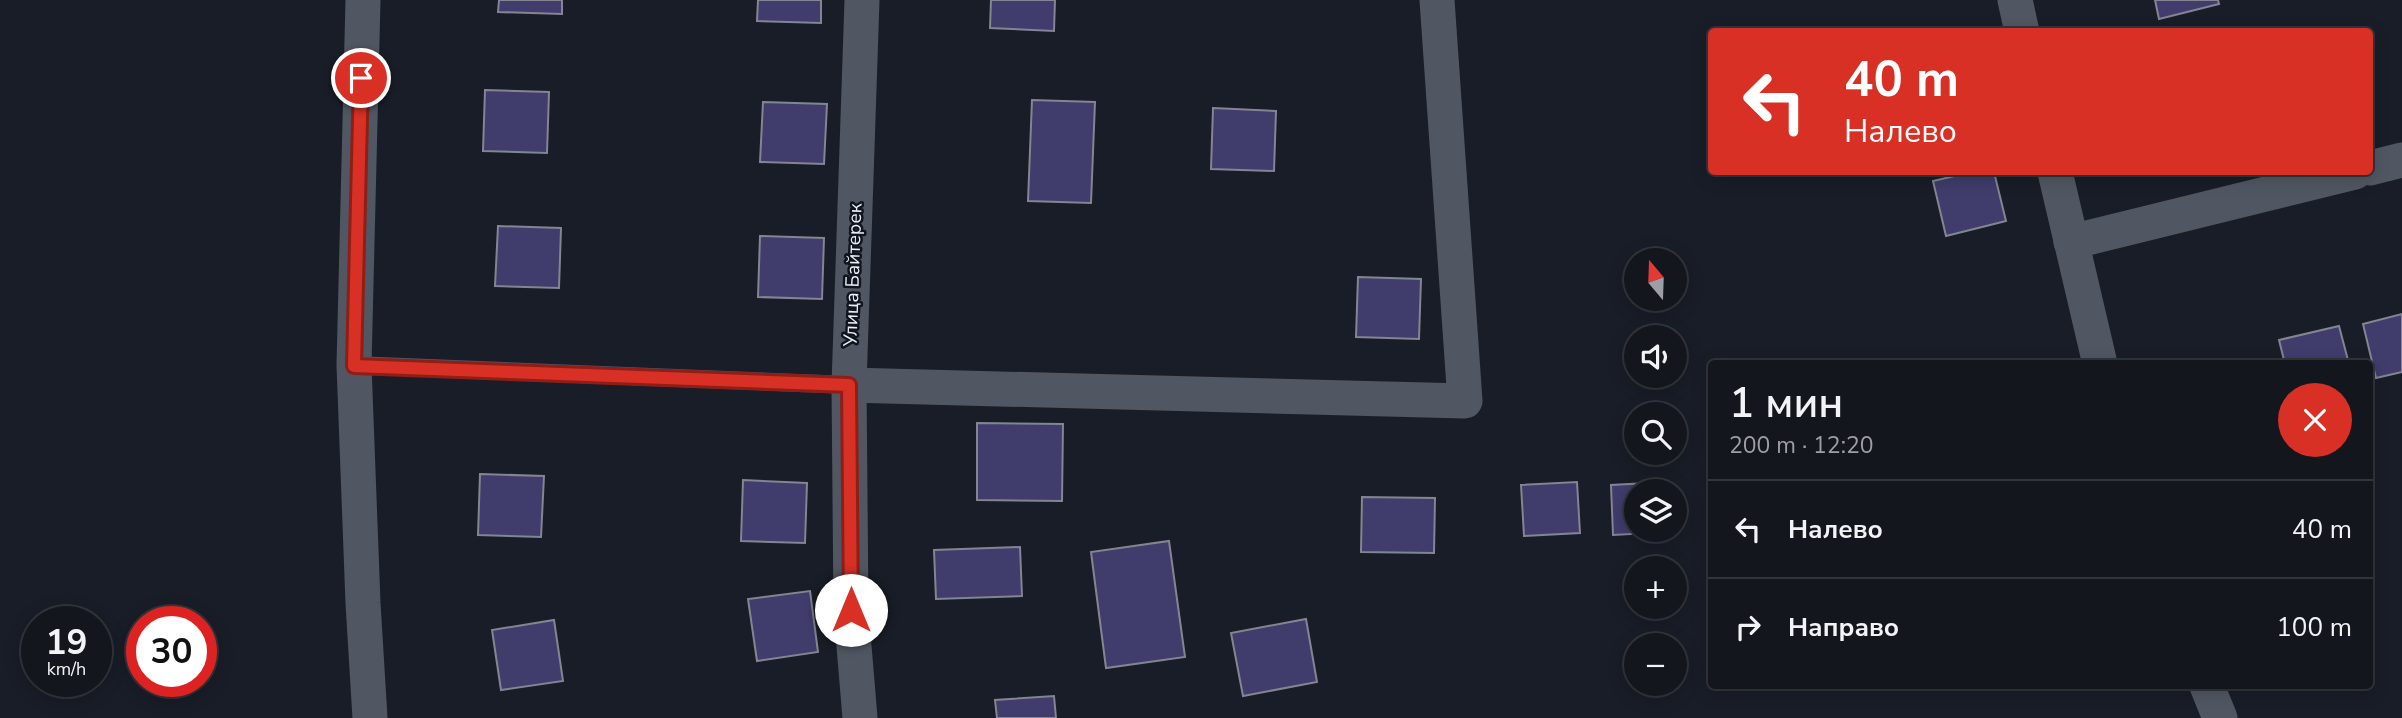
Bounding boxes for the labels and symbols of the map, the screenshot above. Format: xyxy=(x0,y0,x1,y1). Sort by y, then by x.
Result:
pin xyxy=(331,48,391,108)
street label: Улица Байтерек xyxy=(837,203,868,348)
north arrow xyxy=(1624,248,1687,312)
position arrow xyxy=(814,573,888,647)
speed limit sign: 30 xyxy=(126,606,217,697)

